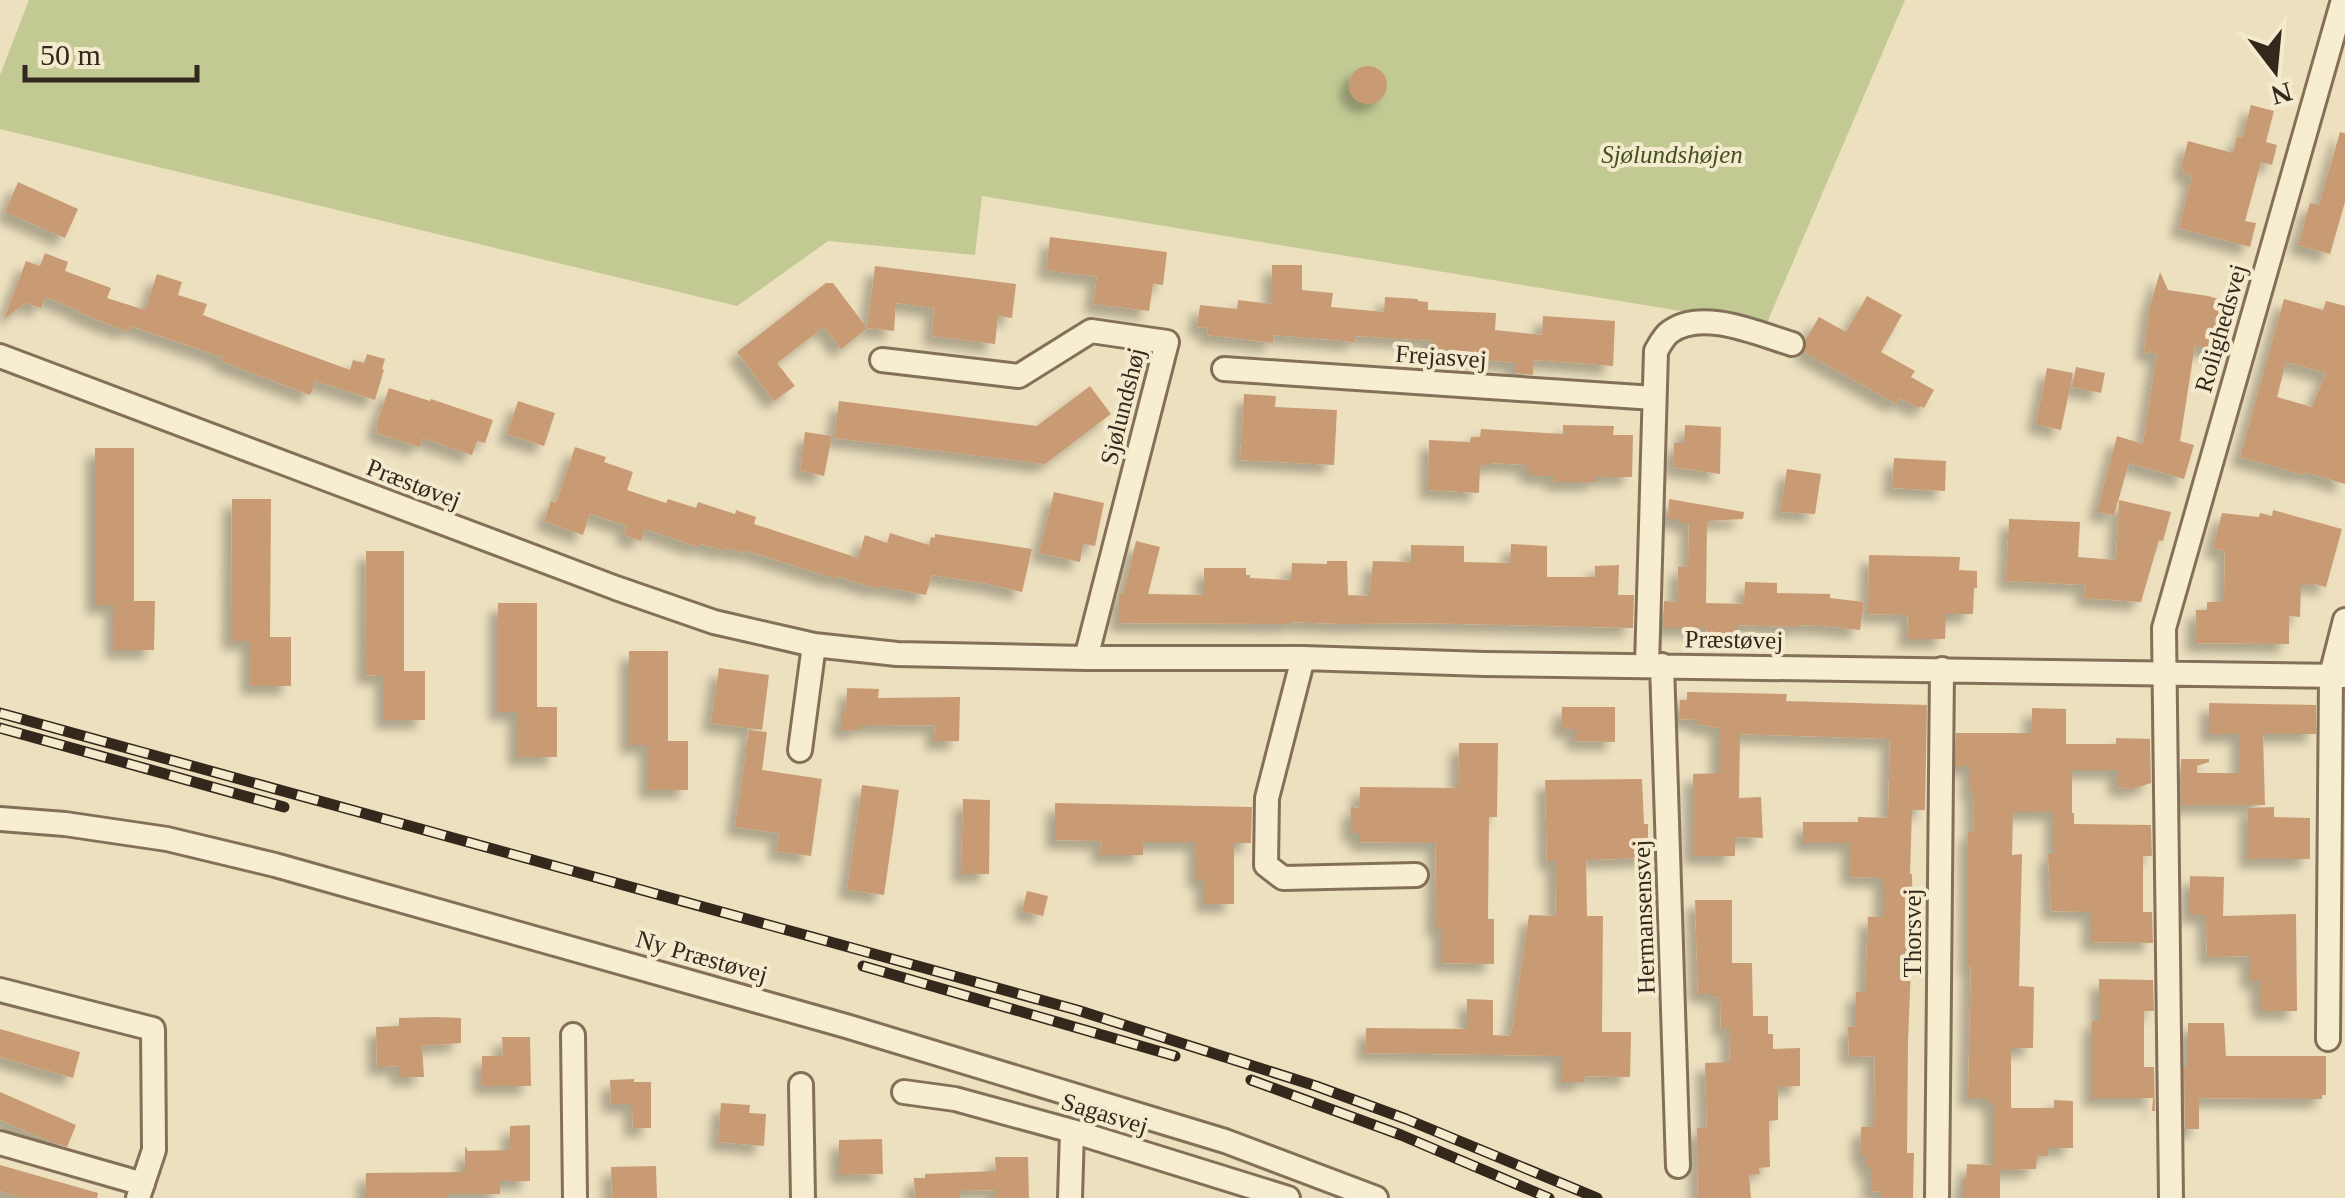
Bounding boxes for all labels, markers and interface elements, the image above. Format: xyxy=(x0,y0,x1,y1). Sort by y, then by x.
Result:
scale bar xyxy=(25,20,198,82)
north arrow xyxy=(2225,20,2325,120)
text: 50 m xyxy=(40,38,101,71)
text: N xyxy=(2268,76,2296,111)
park label: Sjølundshøjen xyxy=(1601,141,1743,168)
street label: Rolighedsvej xyxy=(2189,261,2252,395)
street label: Frejasvej xyxy=(1394,340,1488,373)
street label: Sjølundshøj xyxy=(1095,345,1150,467)
street label: Præstøvej xyxy=(363,453,465,514)
street label: Præstøvej xyxy=(1684,625,1784,654)
street label: Hermansensvej xyxy=(1627,839,1660,994)
street label: Thorsvej xyxy=(1899,889,1926,977)
street label: Ny Præstøvej xyxy=(633,925,771,988)
street label: Sagasvej xyxy=(1058,1088,1151,1139)

